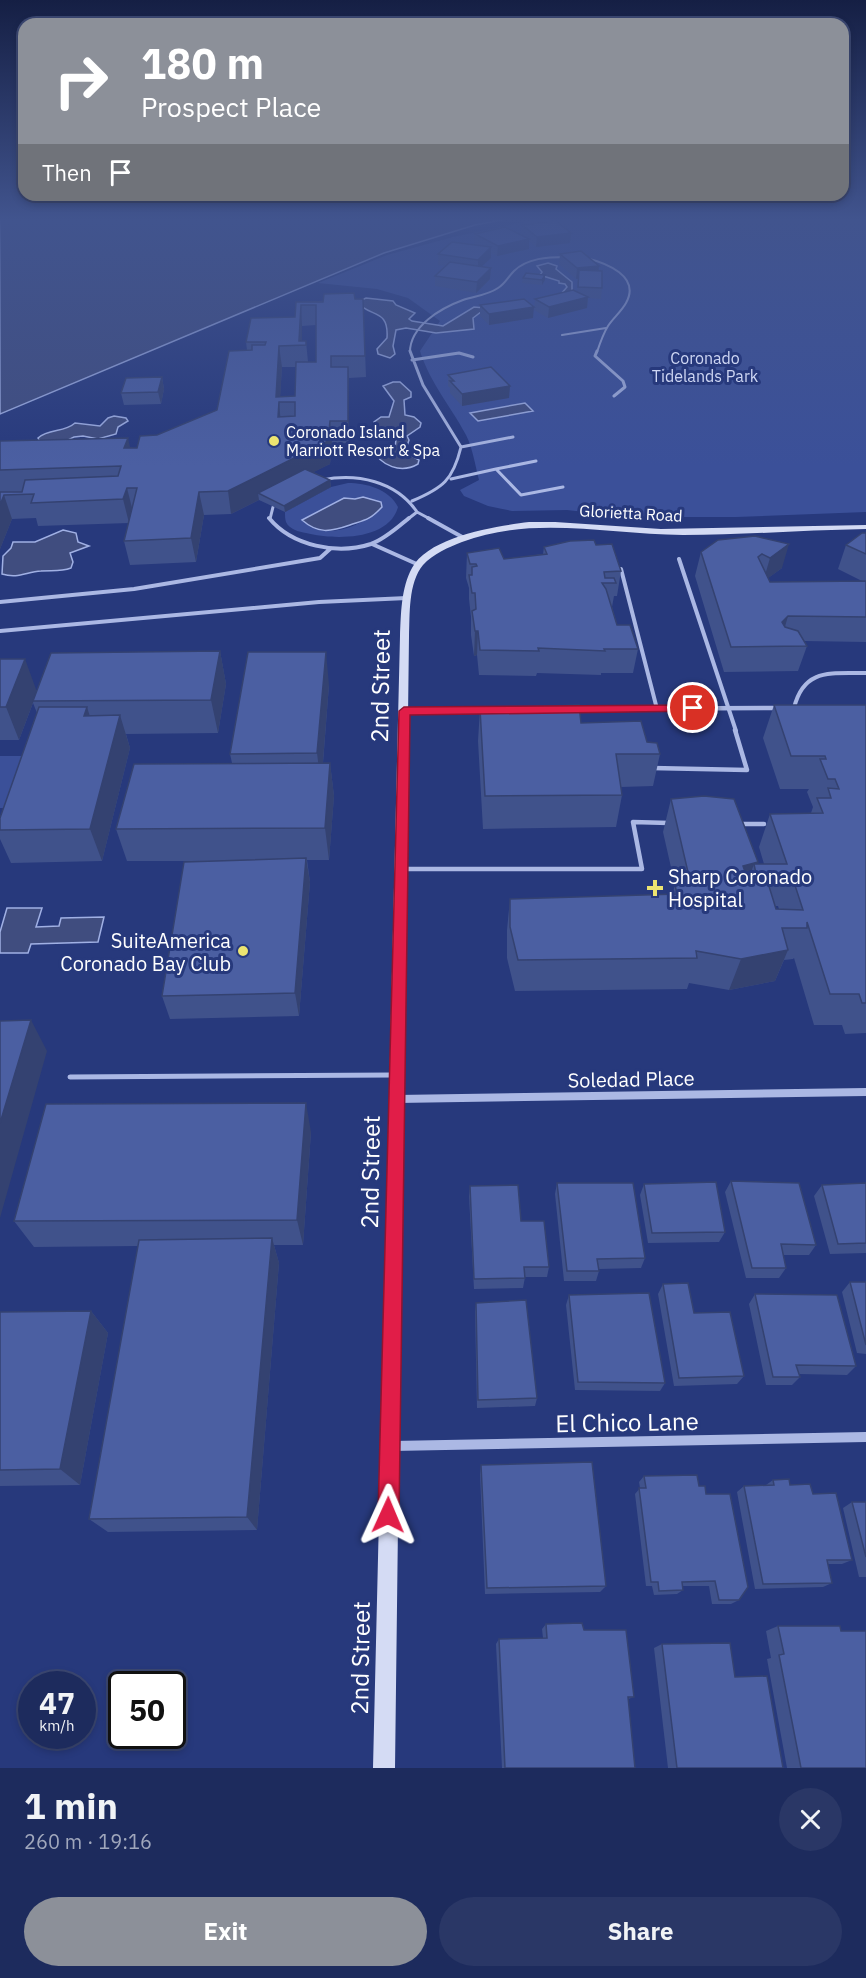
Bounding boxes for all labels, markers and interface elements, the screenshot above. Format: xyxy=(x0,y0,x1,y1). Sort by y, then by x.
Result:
text: 180 m xyxy=(141,36,264,91)
icon: right xyxy=(42,42,120,120)
text: Prospect Place xyxy=(141,89,321,124)
icon: arrive xyxy=(104,156,137,189)
text: Then xyxy=(42,158,92,187)
park label: Coronado Tidelands Park xyxy=(652,348,759,386)
place label: Coronado Island Marriott Resort & Spa xyxy=(286,422,440,460)
marker: Coronado Island Marriott Resort & Spa xyxy=(267,434,281,448)
street label: Glorietta Road xyxy=(579,500,683,526)
street label: 2nd Street xyxy=(363,629,397,743)
pin xyxy=(667,682,718,733)
icon: arrive xyxy=(676,691,709,724)
place label: Sharp Coronado Hospital xyxy=(668,863,812,913)
marker: Sharp Coronado Hospital xyxy=(646,879,664,897)
place label: SuiteAmerica Coronado Bay Club xyxy=(60,927,231,977)
marker: SuiteAmerica Coronado Bay Club xyxy=(236,944,250,958)
street label: Soledad Place xyxy=(567,1064,695,1094)
street label: 2nd Street xyxy=(353,1115,387,1229)
street label: El Chico Lane xyxy=(555,1405,699,1439)
position arrow xyxy=(356,1483,420,1547)
street label: 2nd Street xyxy=(343,1601,377,1715)
speed limit sign: 50 xyxy=(108,1671,186,1749)
text: 47 xyxy=(39,1683,75,1722)
text: km/h xyxy=(39,1716,75,1735)
text: 1 min xyxy=(24,1782,118,1829)
button: close xyxy=(779,1788,842,1851)
text: 260 m · 19:16 xyxy=(24,1828,152,1855)
button: Exit xyxy=(24,1897,427,1966)
button: Share xyxy=(439,1897,842,1966)

